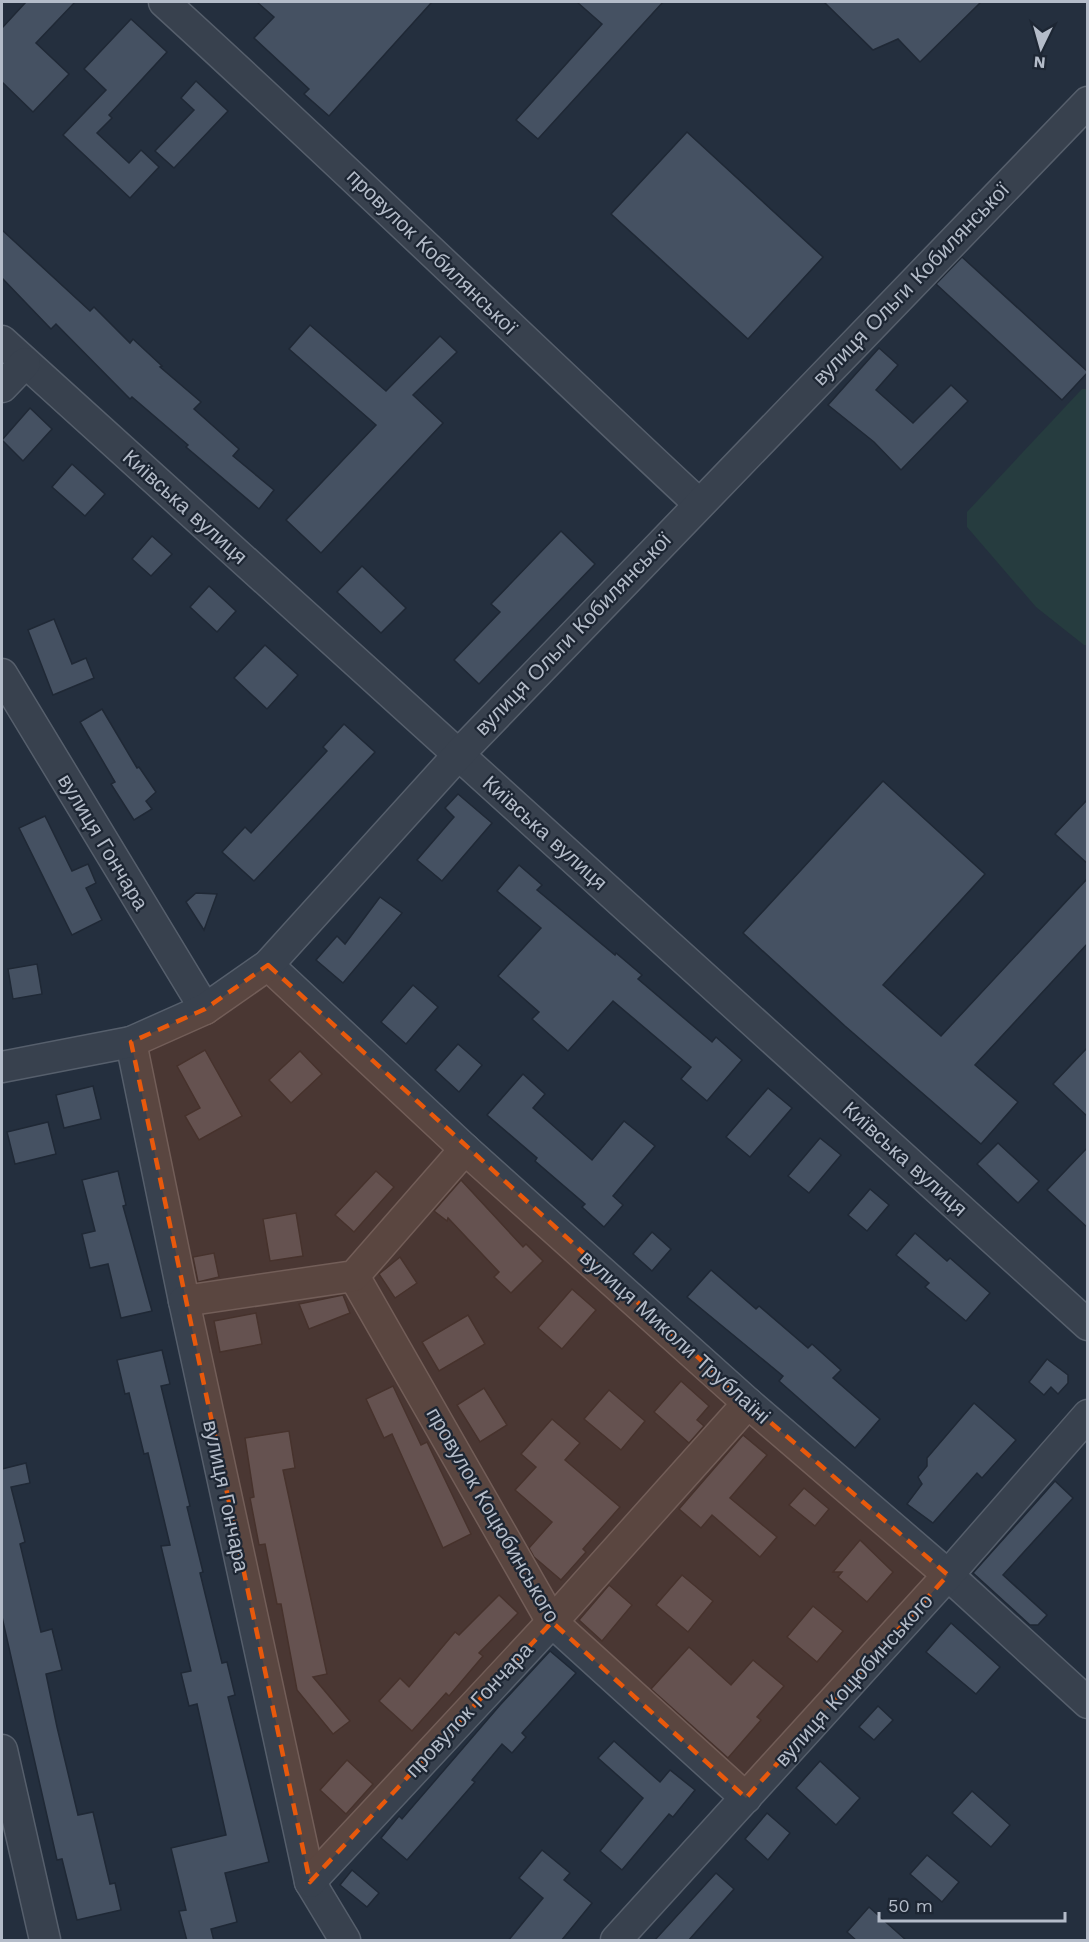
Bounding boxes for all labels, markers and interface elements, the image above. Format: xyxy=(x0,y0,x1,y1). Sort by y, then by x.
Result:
north arrow xyxy=(1011,18,1071,78)
text: N xyxy=(1033,52,1046,72)
street label: провулок Кобилянської xyxy=(342,164,523,340)
street label: вулиця Ольги Кобилянської xyxy=(807,177,1014,390)
street label: Київська вулиця xyxy=(118,444,253,569)
street label: вулиця Ольги Кобилянської xyxy=(469,527,676,740)
street label: вулиця Гончара xyxy=(53,769,154,915)
street label: Київська вулиця xyxy=(478,770,613,895)
street label: Київська вулиця xyxy=(838,1096,973,1221)
street label: вулиця Миколи Трублаїні xyxy=(575,1245,776,1429)
street label: провулок Коцюбинського xyxy=(421,1403,565,1627)
street label: вулиця Гончара xyxy=(198,1418,255,1574)
street label: вулиця Коцюбинського xyxy=(769,1588,938,1771)
street label: провулок Гончара xyxy=(400,1637,538,1782)
scale bar xyxy=(879,1885,1065,1923)
text: 50 m xyxy=(888,1895,933,1916)

